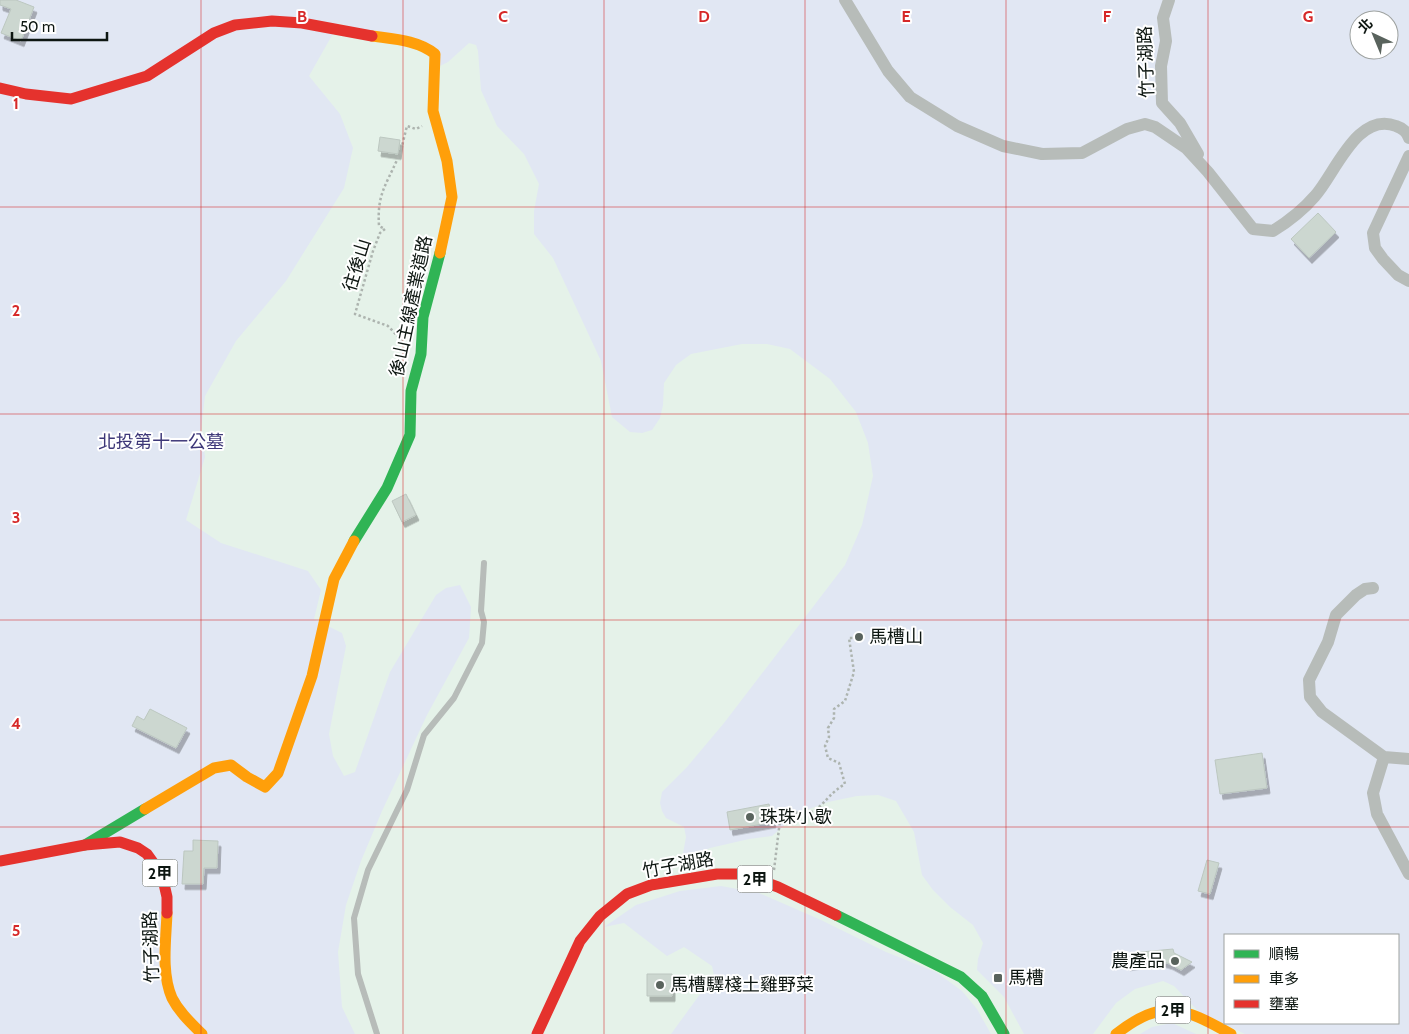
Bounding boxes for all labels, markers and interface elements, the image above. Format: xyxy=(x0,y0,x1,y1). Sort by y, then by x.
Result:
text: B xyxy=(297,7,307,26)
text: C xyxy=(498,7,508,26)
text: D xyxy=(698,7,710,26)
text: E xyxy=(901,7,911,26)
text: F xyxy=(1103,7,1112,26)
text: G xyxy=(1303,7,1313,26)
scale bar xyxy=(12,10,108,42)
north arrow xyxy=(1349,10,1399,60)
text: 北 xyxy=(1354,14,1376,37)
text: 50 m xyxy=(20,18,55,36)
street label: 竹子湖路 xyxy=(1134,26,1158,98)
text: 1 xyxy=(13,94,19,113)
street label: 後山主線產業道路 xyxy=(385,233,437,379)
street label: 往後山 xyxy=(339,236,375,294)
text: 2 xyxy=(12,301,20,320)
park label: 北投第十一公墓 xyxy=(98,431,224,453)
text: 3 xyxy=(12,508,20,527)
place label: 馬槽山 xyxy=(869,626,923,648)
marker: 馬槽山 xyxy=(853,631,865,643)
text: 4 xyxy=(11,714,21,733)
place label: 珠珠小歇 xyxy=(760,806,832,828)
marker: 珠珠小歇 xyxy=(744,811,756,823)
street label: 竹子湖路 xyxy=(641,848,715,882)
road number: 2甲 xyxy=(142,860,178,886)
road number: 2甲 xyxy=(738,866,772,892)
street label: 竹子湖路 xyxy=(139,911,163,983)
text: 5 xyxy=(12,921,20,940)
legend xyxy=(1224,934,1399,1024)
text: 順暢 xyxy=(1269,945,1299,963)
place label: 農產品 xyxy=(1111,950,1165,972)
marker: 農產品 xyxy=(1169,955,1181,967)
place label: 馬槽 xyxy=(1008,967,1044,989)
text: 車多 xyxy=(1269,970,1299,988)
marker: 馬槽 xyxy=(992,972,1004,984)
place label: 馬槽驛棧土雞野菜 xyxy=(670,974,814,996)
marker: 馬槽驛棧土雞野菜 xyxy=(654,979,666,991)
text: 壅塞 xyxy=(1269,995,1299,1013)
road number: 2甲 xyxy=(1156,996,1190,1024)

